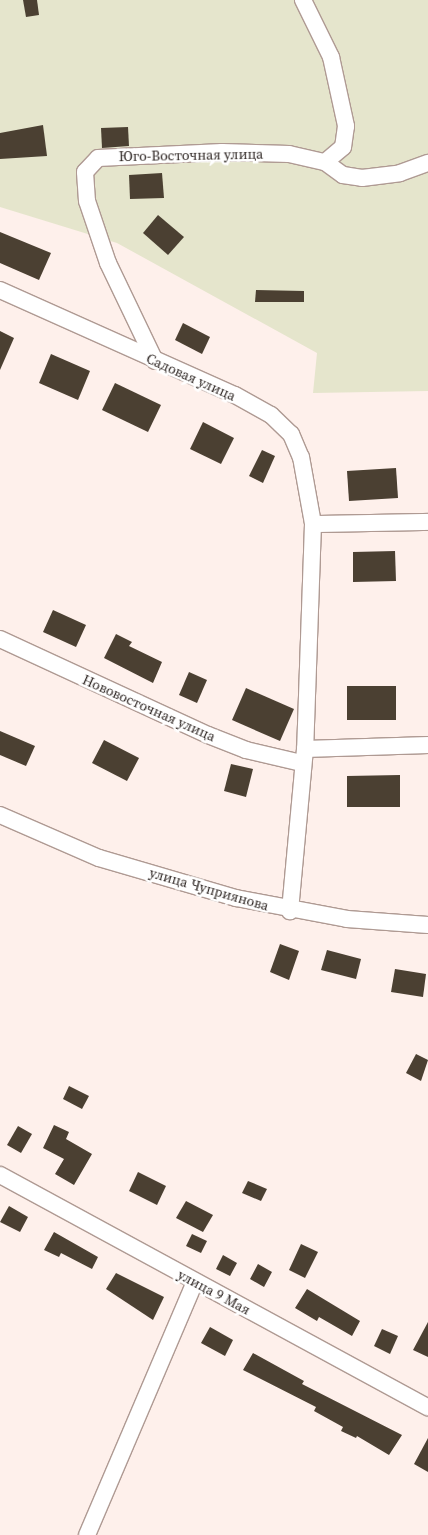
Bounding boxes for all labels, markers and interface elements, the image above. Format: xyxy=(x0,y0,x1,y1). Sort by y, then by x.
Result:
street label: Юго-Восточная улица xyxy=(119,145,263,165)
street label: Садовая улица xyxy=(144,350,238,404)
street label: Нововосточная улица xyxy=(80,671,218,745)
street label: улица Чуприянова xyxy=(147,864,271,914)
street label: улица 9 Мая xyxy=(175,1266,253,1318)

